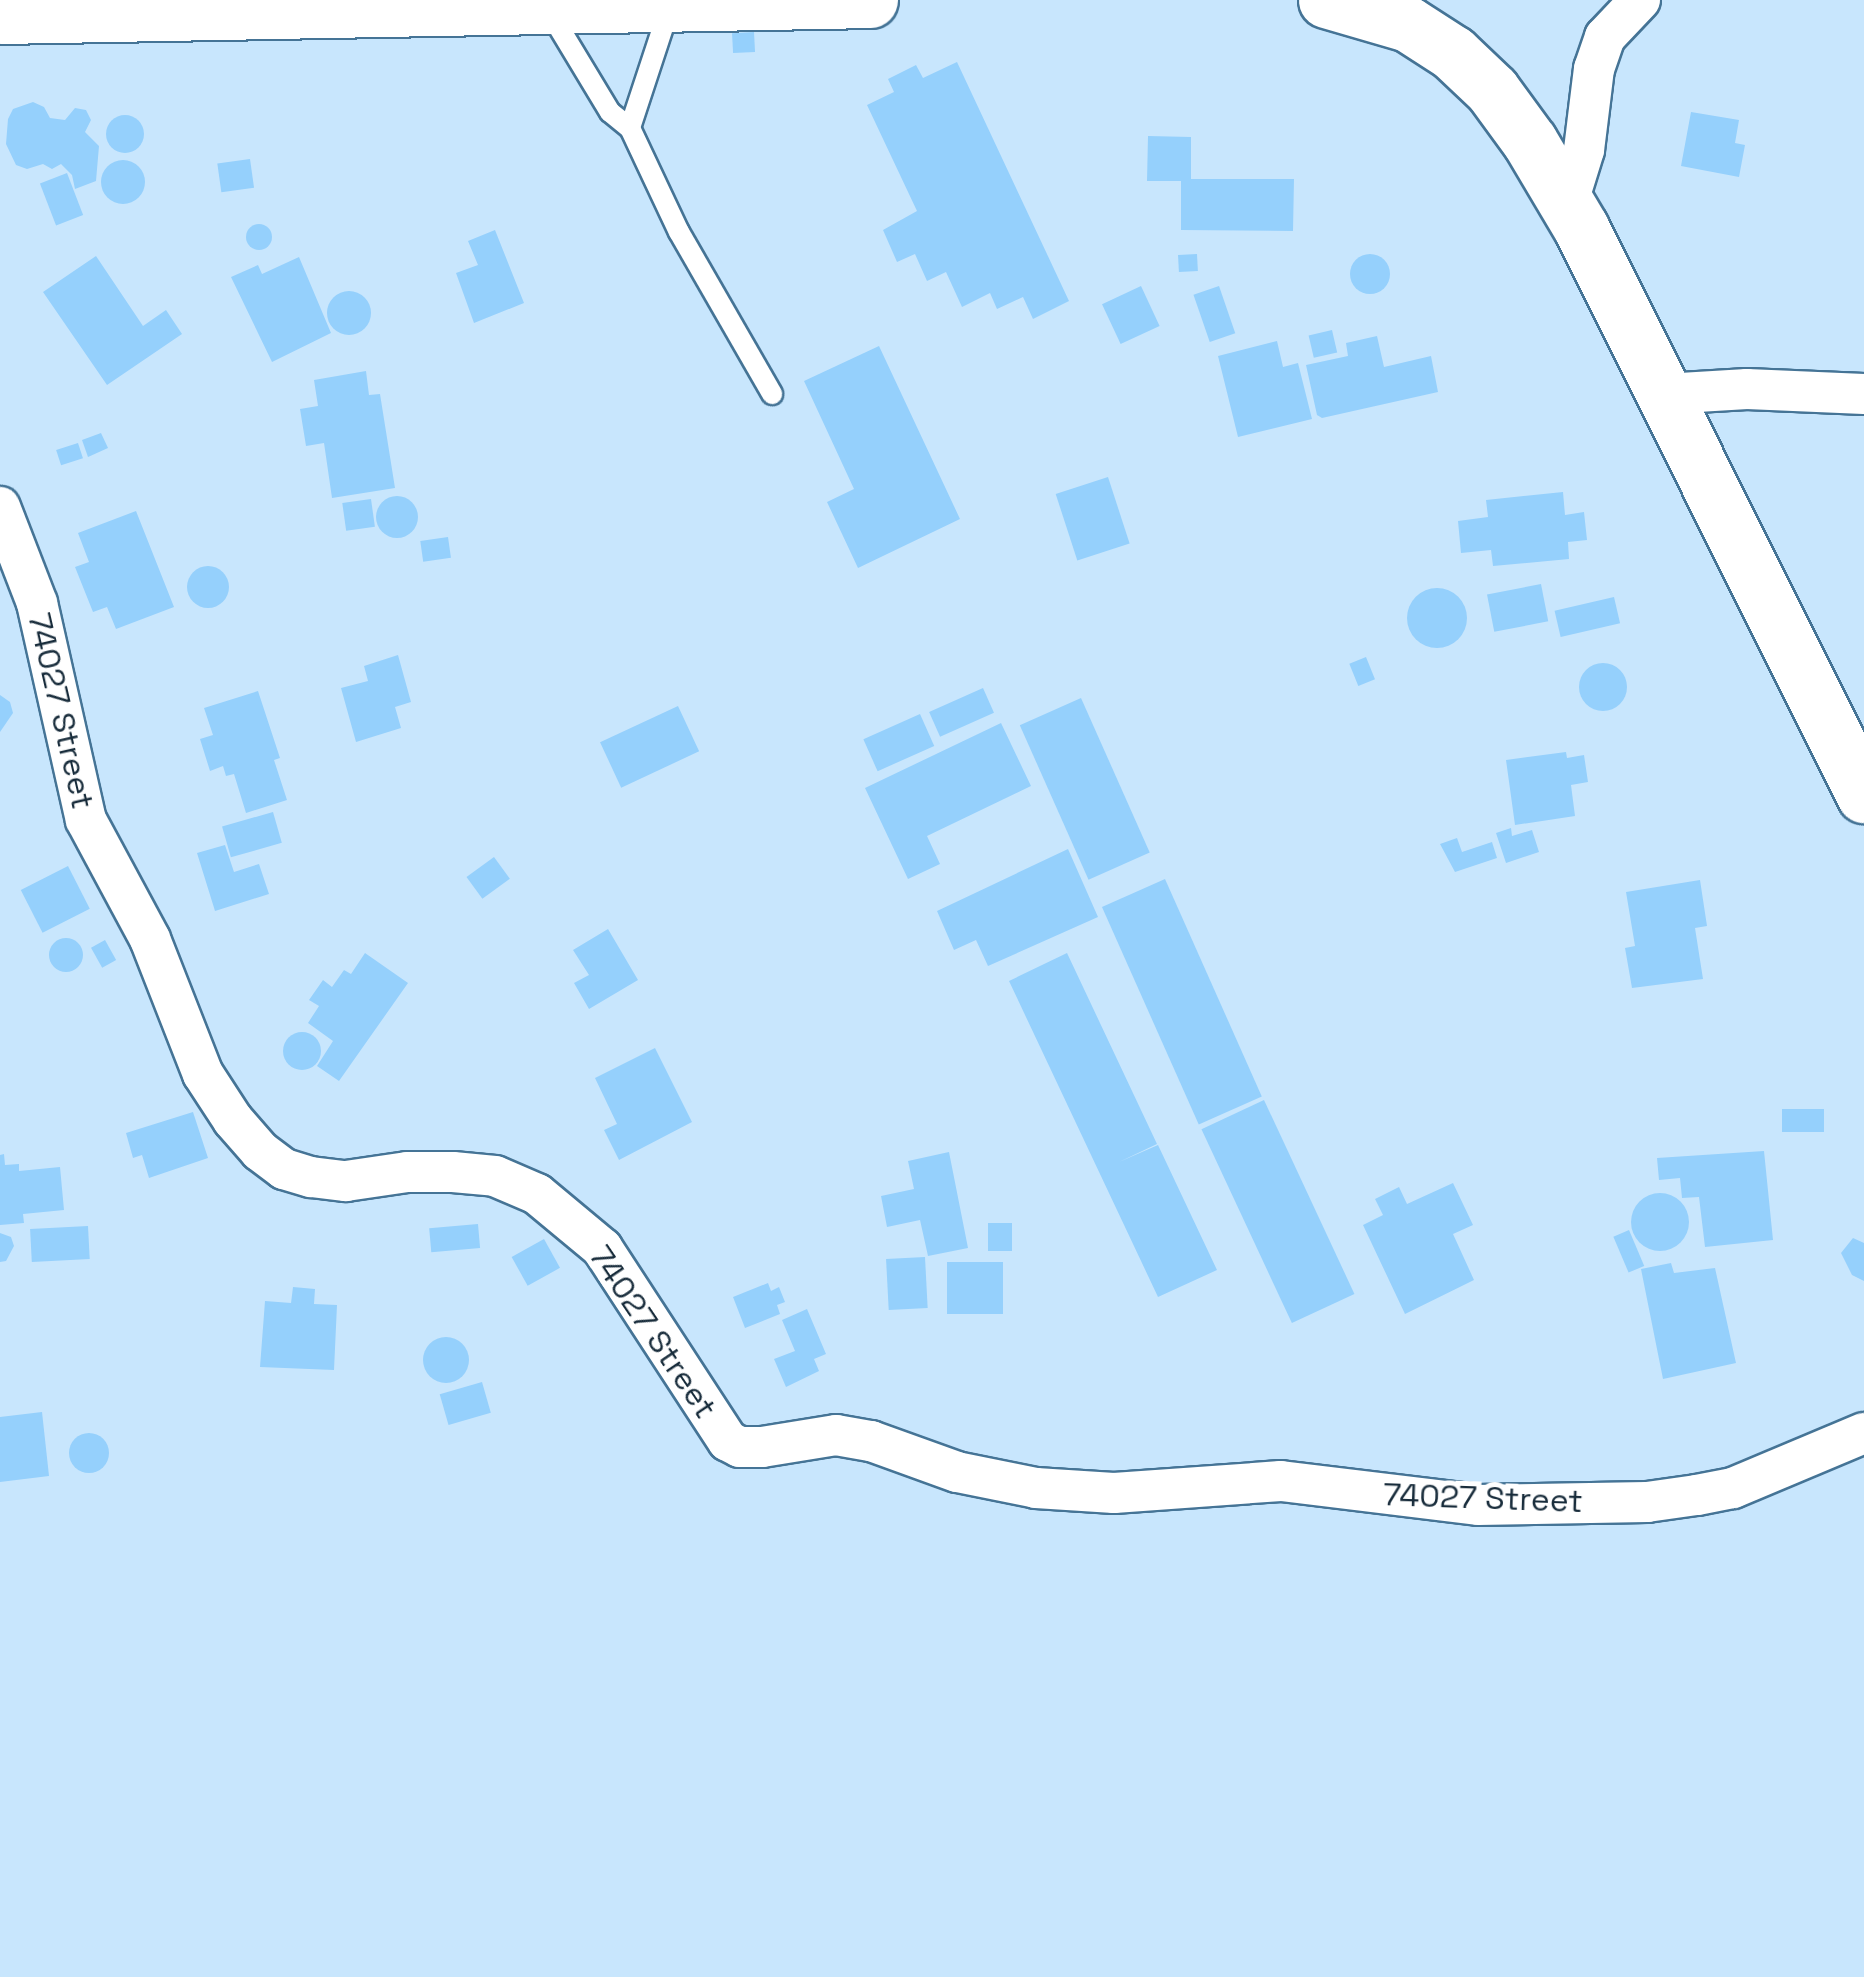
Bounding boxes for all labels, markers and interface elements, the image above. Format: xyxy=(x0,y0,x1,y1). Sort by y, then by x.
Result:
street label: 74027 Street xyxy=(20,609,102,813)
street label: 74027 Street xyxy=(581,1238,725,1426)
street label: 74027 Street xyxy=(1382,1475,1584,1521)

